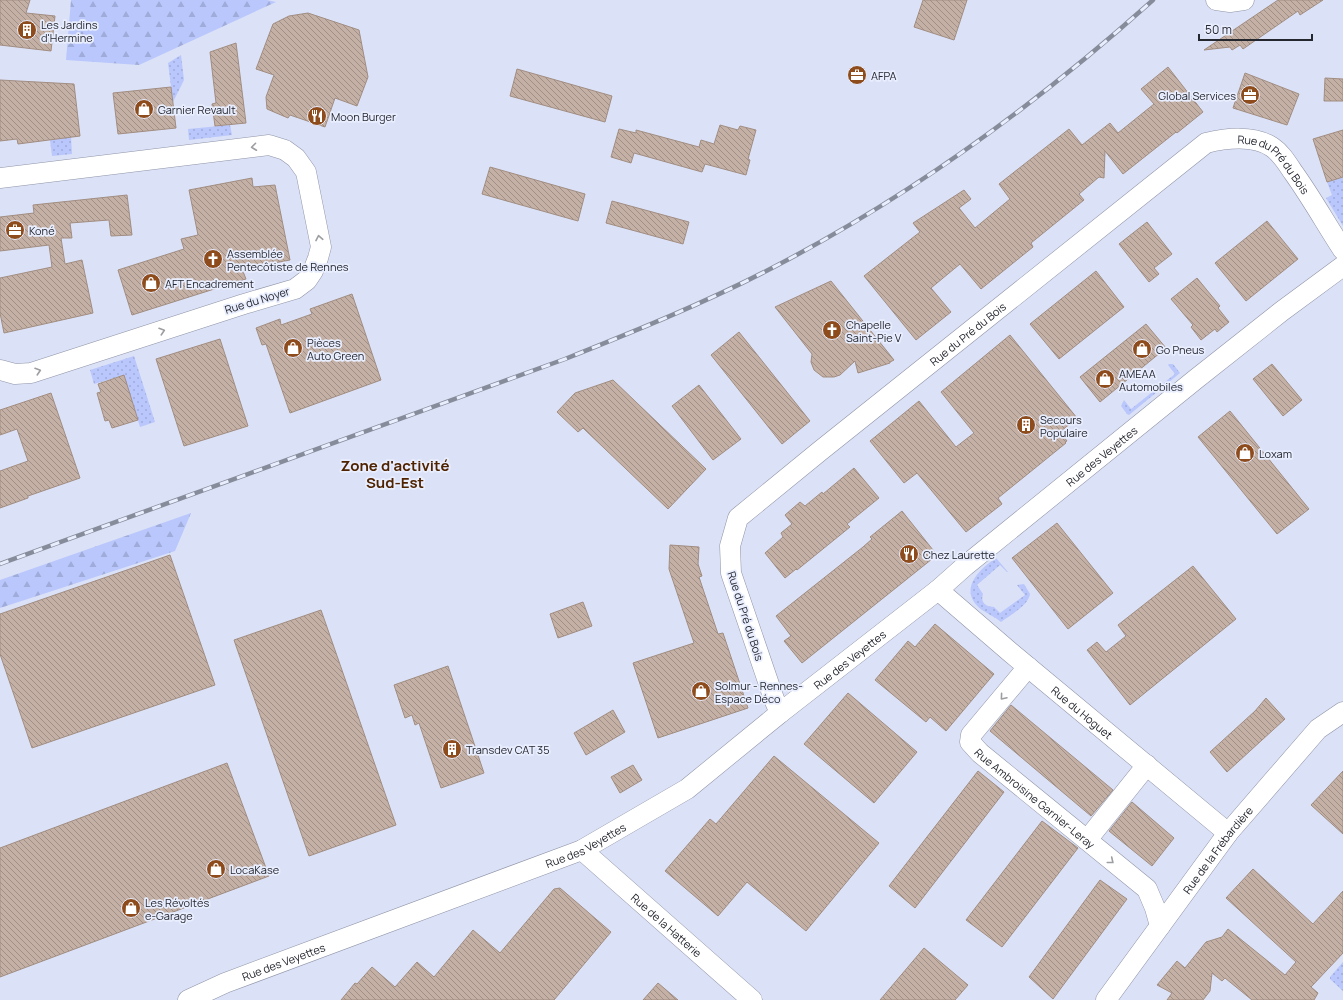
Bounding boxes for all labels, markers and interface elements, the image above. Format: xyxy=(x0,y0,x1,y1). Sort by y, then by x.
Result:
scale bar xyxy=(1199,16,1312,42)
place label: Les Jardins d'Hermine xyxy=(41,17,98,45)
building icon: Les Jardins d'Hermine xyxy=(16,19,38,41)
text: 50 m xyxy=(1205,21,1232,38)
office icon: AFPA xyxy=(846,64,868,86)
place label: AFPA xyxy=(871,68,897,83)
office icon: Global Services xyxy=(1239,84,1261,106)
place label: Global Services xyxy=(1158,88,1236,103)
shop icon: Garnier Revault xyxy=(133,98,155,120)
place label: Garnier Revault xyxy=(158,102,236,117)
restaurant icon: Moon Burger xyxy=(306,105,328,127)
place label: Moon Burger xyxy=(331,109,396,124)
street label: Rue du Pré du Bois xyxy=(1237,131,1313,197)
one-way arrow xyxy=(250,142,257,151)
office icon: Koné xyxy=(4,219,26,241)
place label: Koné xyxy=(29,223,55,238)
one-way arrow xyxy=(315,235,323,241)
place label: Assemblée Pentecôtiste de Rennes xyxy=(227,246,349,274)
church icon: Assemblée Pentecôtiste de Rennes xyxy=(202,248,224,270)
shop icon: AFT Encadrement xyxy=(140,272,162,294)
place label: AFT Encadrement xyxy=(165,276,254,291)
street label: Rue du Noyer xyxy=(223,283,291,317)
street label: Rue du Pré du Bois xyxy=(926,298,1009,368)
place label: Chapelle Saint-Pie V xyxy=(846,317,902,345)
church icon: Chapelle Saint-Pie V xyxy=(821,319,843,341)
one-way arrow xyxy=(158,327,165,335)
place label: Pièces Auto Green xyxy=(307,335,364,363)
shop icon: Pièces Auto Green xyxy=(282,337,304,359)
shop icon: Go Pneus xyxy=(1131,338,1153,360)
place label: Go Pneus xyxy=(1156,342,1205,357)
place label: AMEAA Automobiles xyxy=(1119,366,1183,394)
one-way arrow xyxy=(34,367,41,376)
shop icon: AMEAA Automobiles xyxy=(1094,368,1116,390)
place label: Secours Populaire xyxy=(1040,412,1088,440)
building icon: Secours Populaire xyxy=(1015,414,1037,436)
street label: Rue des Veyettes xyxy=(1062,422,1140,489)
shop icon: Loxam xyxy=(1234,442,1256,464)
place label: Loxam xyxy=(1259,446,1292,461)
district label: Zone d'activité Sud-Est xyxy=(340,455,450,493)
restaurant icon: Chez Laurette xyxy=(898,543,920,565)
place label: Chez Laurette xyxy=(923,547,996,562)
street label: Rue du Pré du Bois xyxy=(724,569,768,663)
street label: Rue des Veyettes xyxy=(810,626,889,692)
place label: Solmur - Rennes- Espace Déco xyxy=(715,678,803,706)
shop icon: Solmur - Rennes- Espace Déco xyxy=(690,680,712,702)
street label: Rue du Hoguet xyxy=(1049,682,1116,742)
one-way arrow xyxy=(1000,692,1007,699)
building icon: Transdev CAT 35 xyxy=(441,738,463,760)
place label: Transdev CAT 35 xyxy=(466,742,550,757)
street label: Rue Ambroisine Garnier-Leray xyxy=(972,745,1099,852)
street label: Rue de la Frébardière xyxy=(1179,802,1256,896)
street label: Rue des Veyettes xyxy=(543,819,629,871)
one-way arrow xyxy=(1107,856,1114,863)
shop icon: LocaKase xyxy=(205,858,227,880)
place label: LocaKase xyxy=(230,862,280,877)
street label: Rue de la Hatterie xyxy=(628,890,706,960)
place label: Les Révoltés e-Garage xyxy=(145,895,209,923)
shop icon: Les Révoltés e-Garage xyxy=(120,897,142,919)
street label: Rue des Veyettes xyxy=(240,939,327,984)

